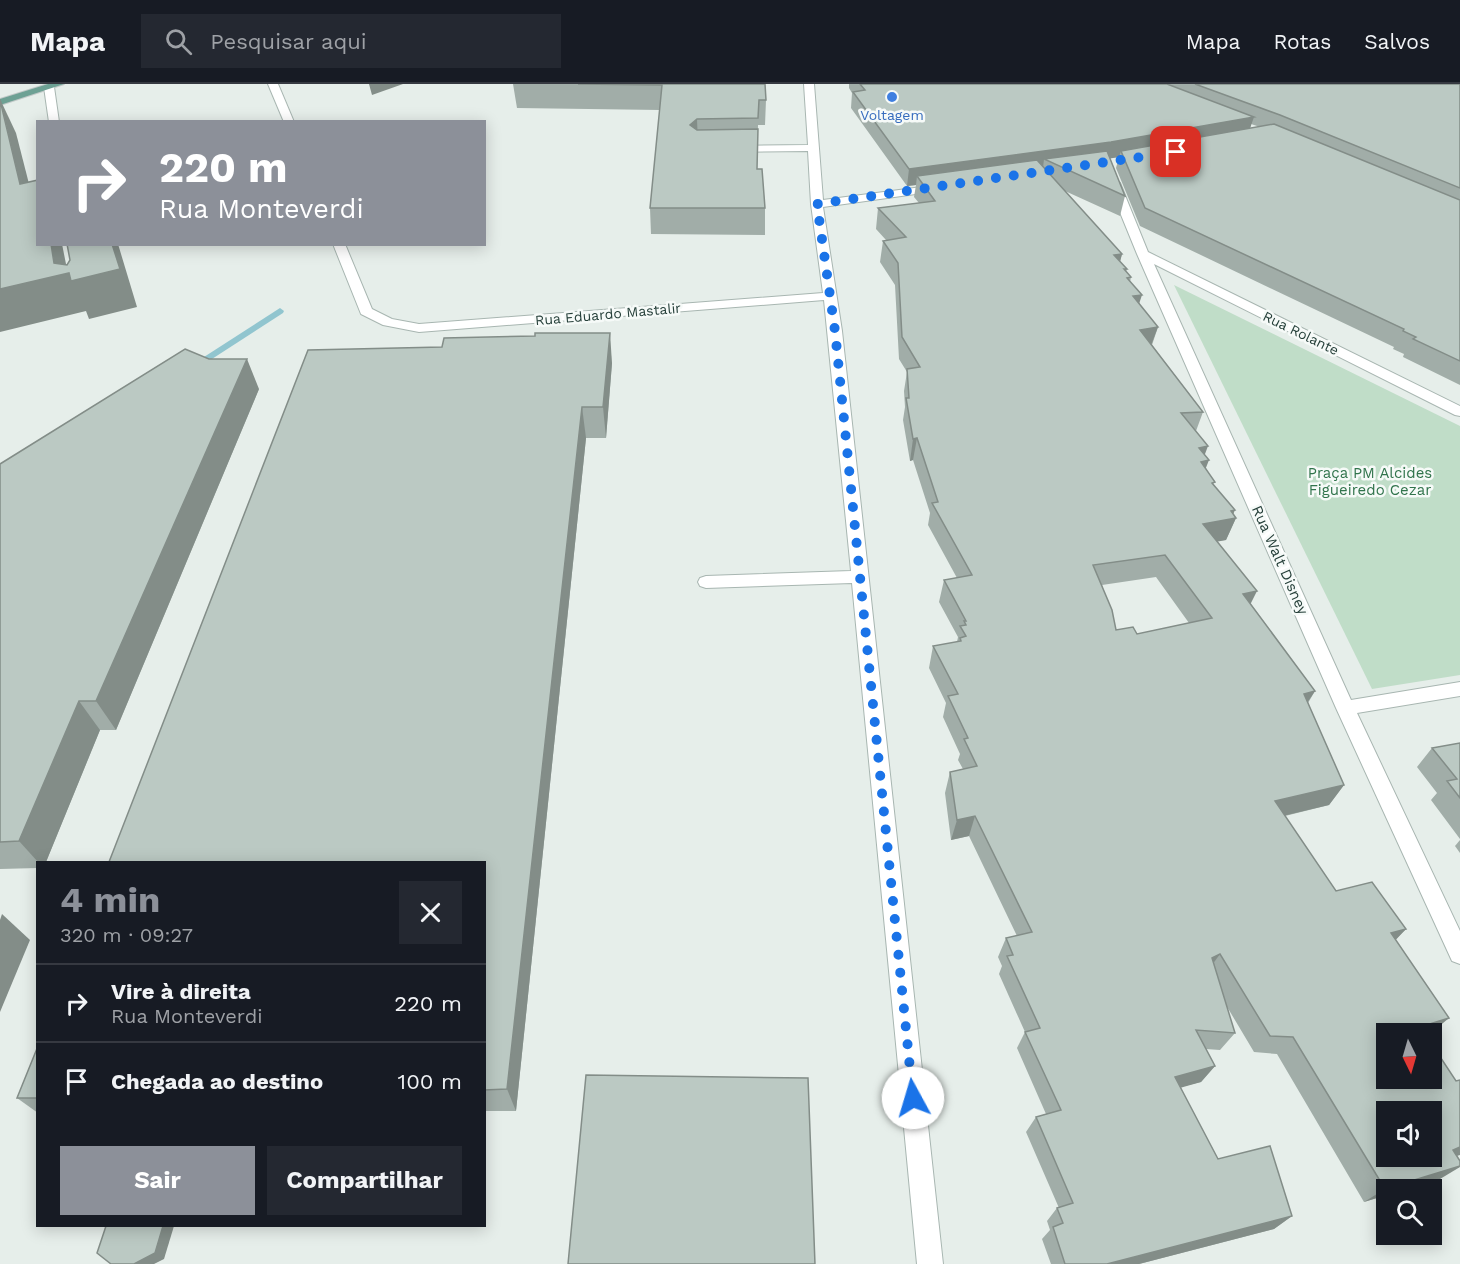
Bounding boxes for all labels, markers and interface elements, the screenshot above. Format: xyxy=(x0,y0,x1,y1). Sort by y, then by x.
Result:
search box xyxy=(141,14,561,68)
text: Mapa xyxy=(30,25,105,58)
icon: search xyxy=(162,25,195,58)
text: Pesquisar aqui xyxy=(210,29,367,54)
text: Mapa xyxy=(1186,29,1240,54)
text: Rotas xyxy=(1273,29,1331,54)
text: Salvos xyxy=(1364,29,1430,54)
marker: Voltagem xyxy=(885,90,899,104)
place label: Voltagem xyxy=(860,107,924,123)
pin xyxy=(1150,126,1201,177)
icon: arrive xyxy=(1159,135,1192,168)
text: 220 m xyxy=(159,143,288,192)
icon: right xyxy=(60,144,138,222)
text: Rua Monteverdi xyxy=(159,193,364,225)
street label: Rua Eduardo Mastalir xyxy=(534,300,682,328)
street label: Rua Rolante xyxy=(1260,308,1342,358)
park label: Praça PM Alcides Figueiredo Cezar xyxy=(1308,464,1432,499)
street label: Rua Walt Disney xyxy=(1248,502,1312,618)
text: 4 min xyxy=(60,879,160,921)
button: close xyxy=(399,881,462,944)
text: 320 m · 09:27 xyxy=(60,923,193,947)
text: Vire à direita xyxy=(111,979,251,1004)
icon: right xyxy=(60,987,93,1020)
text: 220 m xyxy=(394,991,462,1016)
text: Rua Monteverdi xyxy=(111,1004,263,1028)
north arrow xyxy=(1376,1023,1442,1089)
map controls xyxy=(1376,1023,1442,1245)
icon: arrive xyxy=(60,1065,93,1098)
position arrow xyxy=(881,1066,945,1130)
text: Chegada ao destino xyxy=(111,1069,323,1094)
text: 100 m xyxy=(398,1069,462,1094)
button: sound xyxy=(1376,1101,1442,1167)
button: Sair xyxy=(60,1146,255,1215)
button: Compartilhar xyxy=(267,1146,462,1215)
button: search xyxy=(1376,1179,1442,1245)

